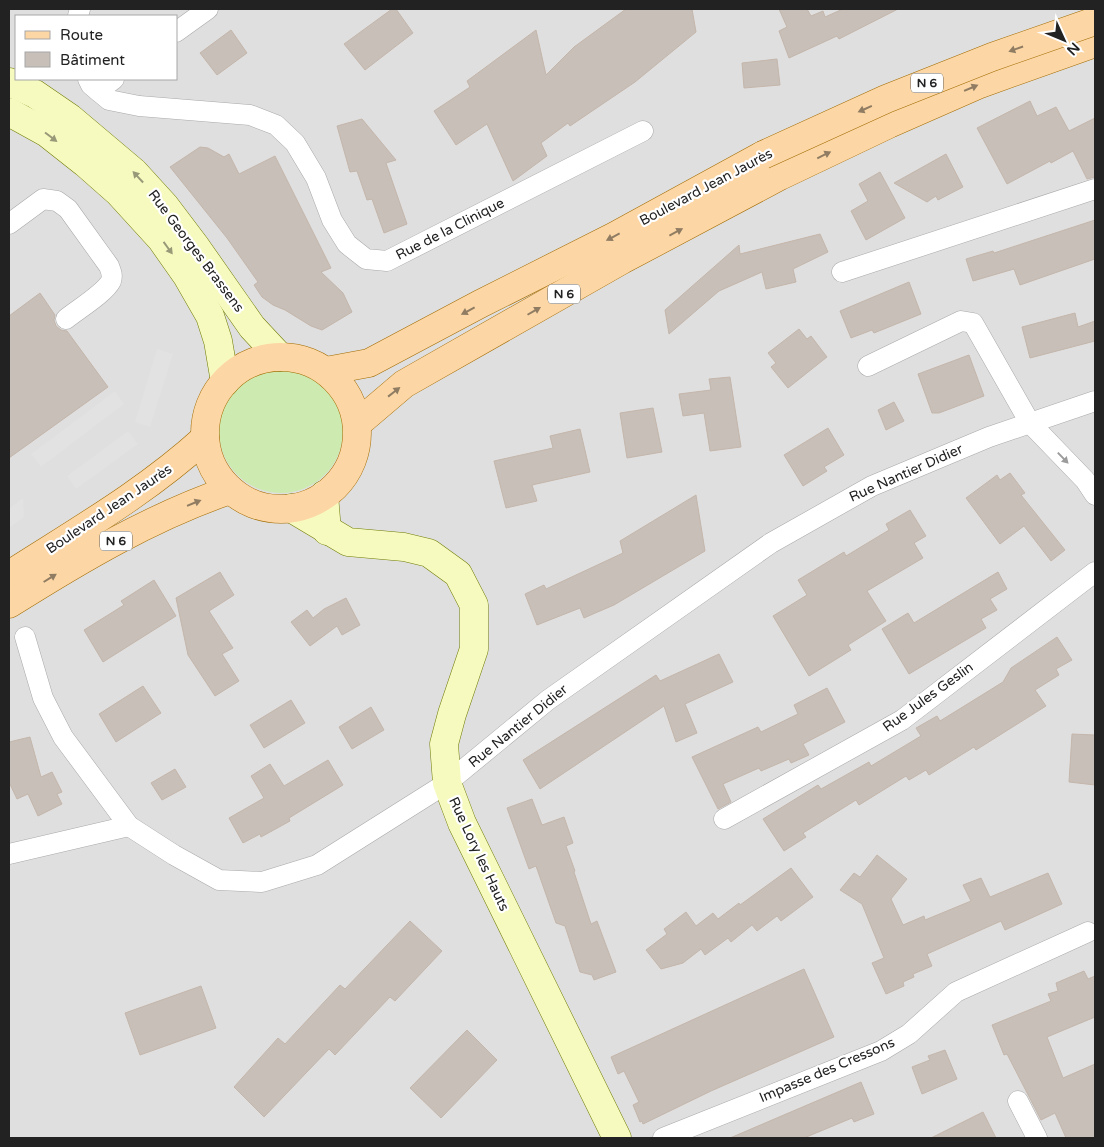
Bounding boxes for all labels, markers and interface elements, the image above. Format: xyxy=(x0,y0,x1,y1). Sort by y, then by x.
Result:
legend xyxy=(15,15,178,80)
north arrow xyxy=(1039,15,1089,65)
text: Route xyxy=(60,26,103,44)
text: N xyxy=(1063,39,1083,59)
one-way arrow xyxy=(1008,45,1023,53)
text: Bâtiment xyxy=(60,51,125,69)
road number: N 6 xyxy=(911,74,943,92)
one-way arrow xyxy=(964,84,978,92)
one-way arrow xyxy=(858,105,872,113)
one-way arrow xyxy=(44,132,58,142)
street label: Boulevard Jean Jaurès xyxy=(637,145,776,229)
one-way arrow xyxy=(816,151,831,160)
one-way arrow xyxy=(132,171,144,183)
street label: Rue Georges Brassens xyxy=(144,186,248,316)
street label: Rue de la Clinique xyxy=(393,194,507,264)
one-way arrow xyxy=(669,227,683,236)
one-way arrow xyxy=(605,233,620,241)
one-way arrow xyxy=(163,242,173,255)
road number: N 6 xyxy=(548,284,580,304)
one-way arrow xyxy=(461,306,474,315)
one-way arrow xyxy=(527,307,542,315)
one-way arrow xyxy=(387,387,400,398)
street label: Rue Nantier Didier xyxy=(846,440,966,506)
one-way arrow xyxy=(1057,452,1069,464)
street label: Boulevard Jean Jaurès xyxy=(43,460,175,557)
one-way arrow xyxy=(187,498,201,506)
road number: N 6 xyxy=(100,532,132,550)
one-way arrow xyxy=(43,574,57,583)
street label: Rue Jules Geslin xyxy=(879,658,977,736)
street label: Rue Nantier Didier xyxy=(465,680,572,771)
street label: Rue Lory les Hauts xyxy=(445,794,513,914)
street label: Impasse des Cressons xyxy=(757,1034,898,1106)

